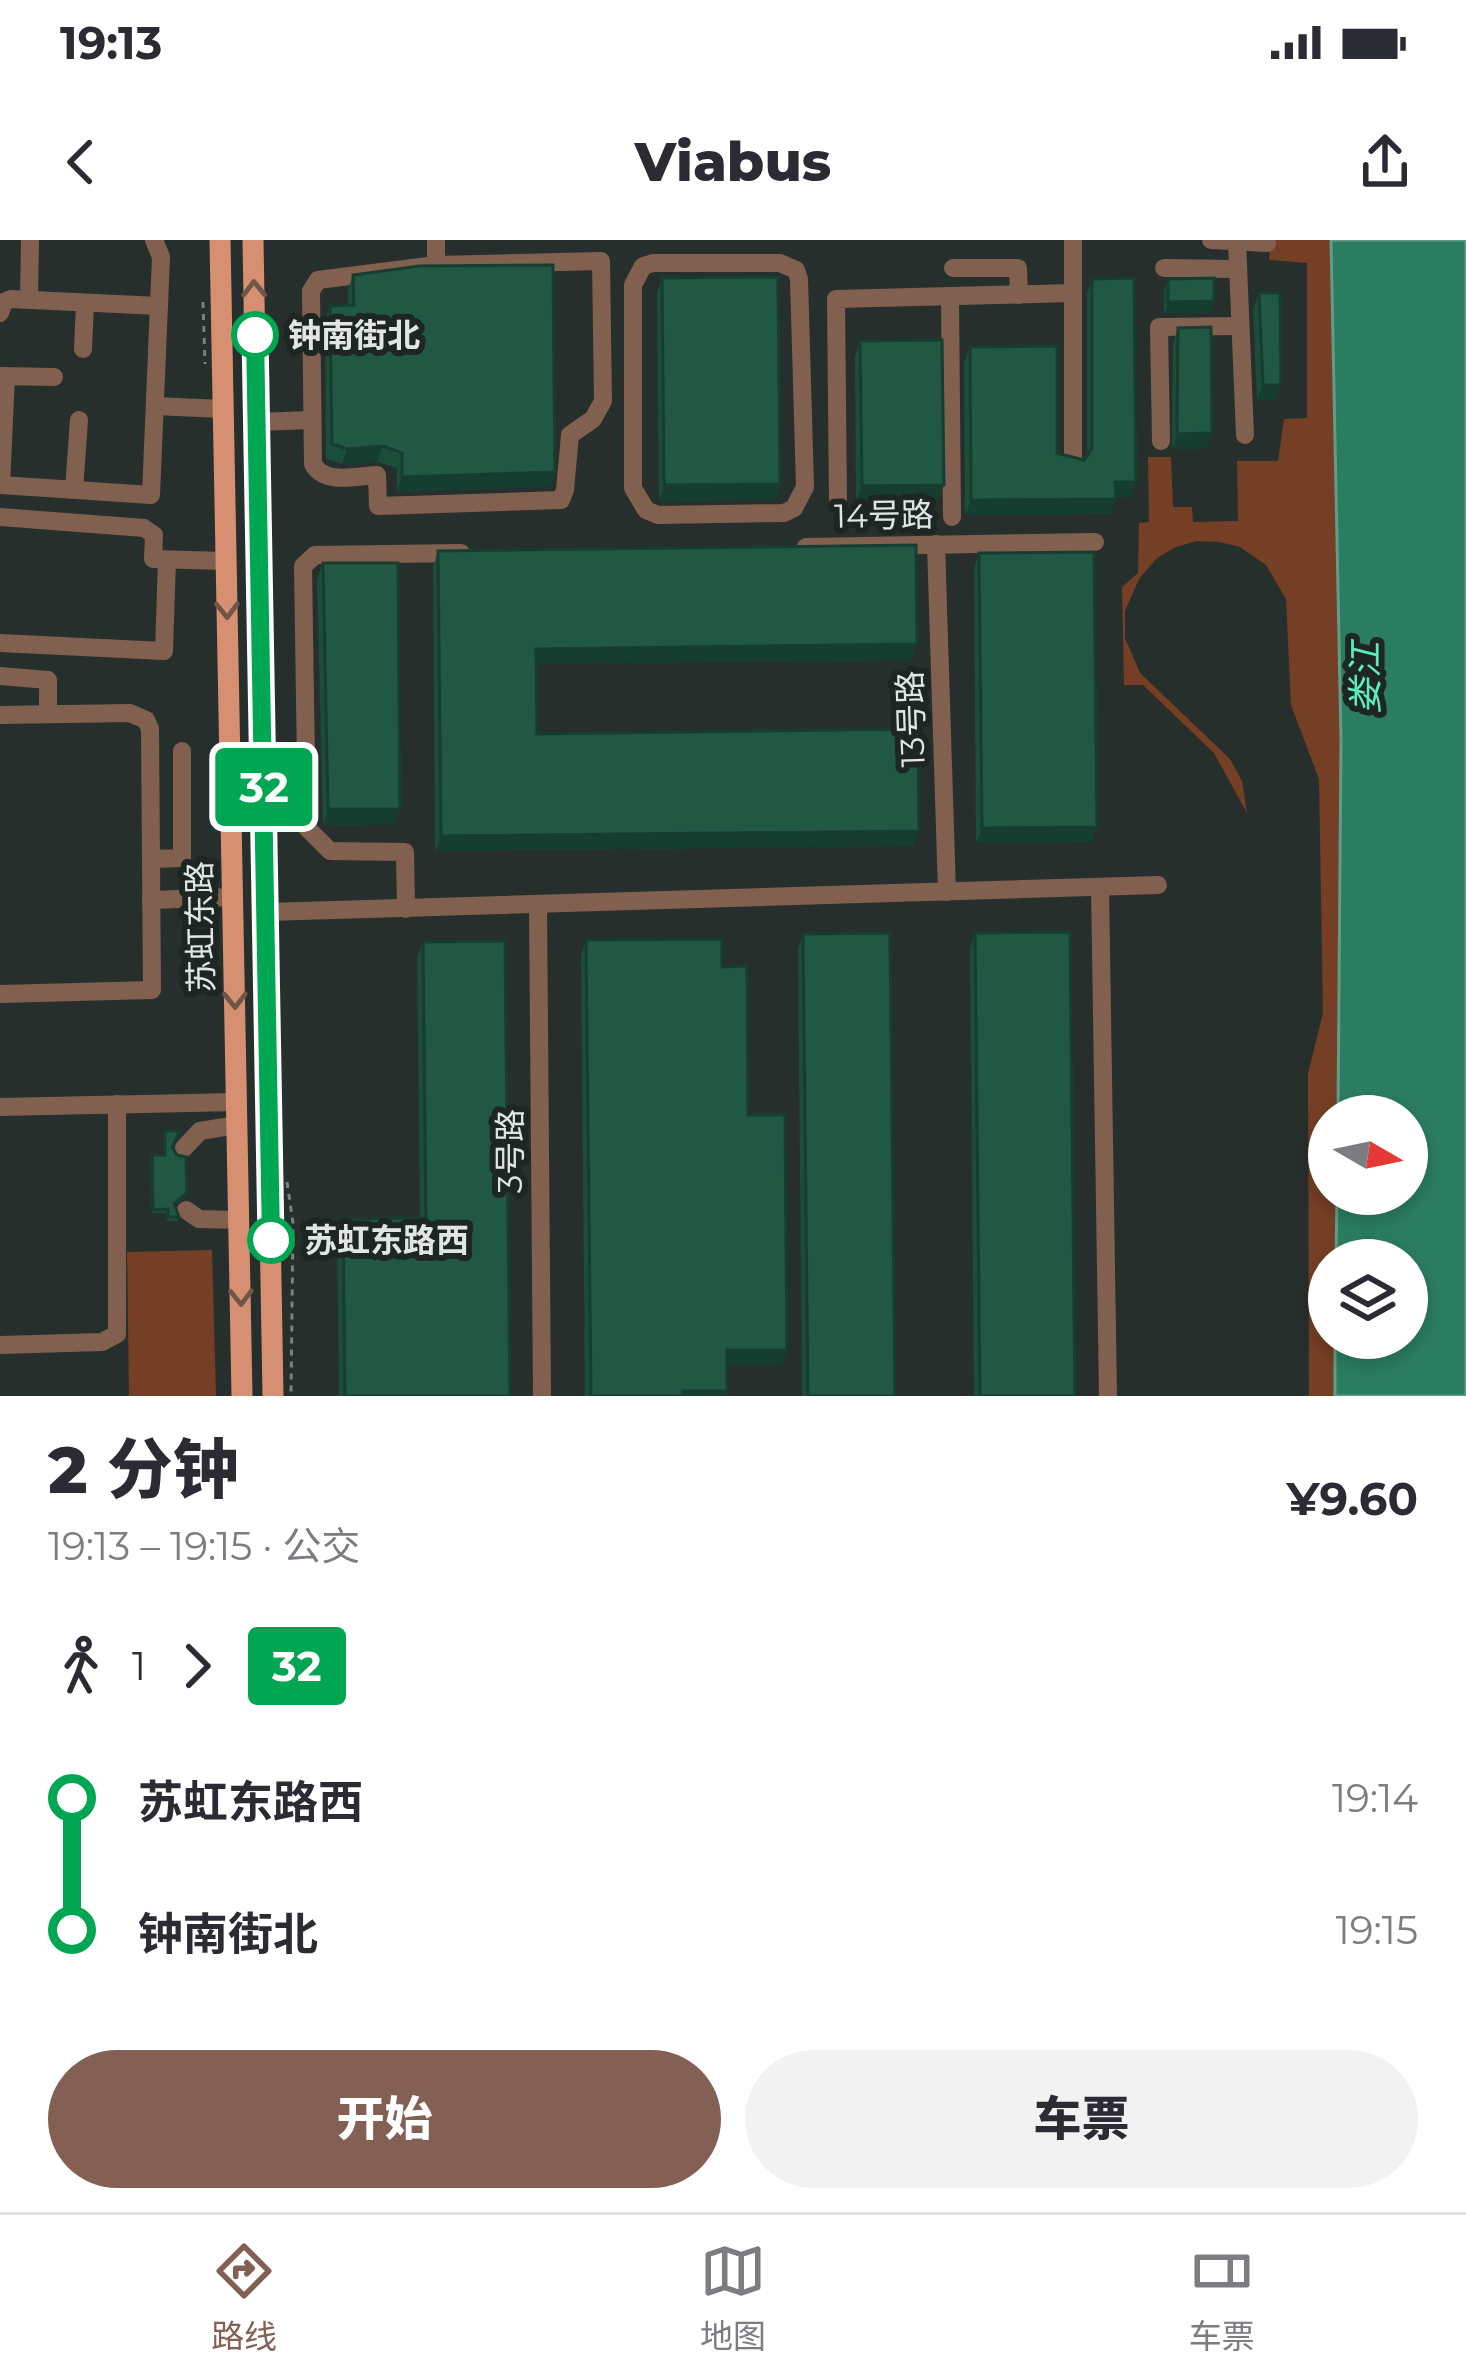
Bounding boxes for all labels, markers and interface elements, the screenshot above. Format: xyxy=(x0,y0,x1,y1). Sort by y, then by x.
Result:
text: 19:13 xyxy=(60,15,162,70)
icon: back xyxy=(48,129,114,195)
text: Viabus xyxy=(635,129,831,195)
icon: share xyxy=(1352,129,1418,195)
one-way arrow xyxy=(242,279,268,298)
marker: 钟南街北 xyxy=(233,313,277,357)
place label: 钟南街北 xyxy=(288,315,420,355)
street label: 14号路 xyxy=(834,494,934,536)
one-way arrow xyxy=(214,601,240,620)
water label: 娄江 xyxy=(1343,638,1387,714)
street label: 13号路 xyxy=(889,670,933,768)
line badge: 32 xyxy=(210,748,318,826)
text: 32 xyxy=(239,761,289,813)
street label: 苏虹东路 xyxy=(179,861,221,993)
one-way arrow xyxy=(222,992,248,1010)
north arrow xyxy=(1308,1095,1428,1215)
map controls xyxy=(1308,1095,1428,1359)
street label: 3号路 xyxy=(490,1109,530,1193)
marker: 苏虹东路西 xyxy=(249,1218,293,1262)
place label: 苏虹东路西 xyxy=(304,1220,469,1260)
button: layers xyxy=(1308,1239,1428,1359)
one-way arrow xyxy=(227,1288,253,1307)
text: 2 分钟 xyxy=(48,1429,239,1510)
text: ¥9.60 xyxy=(1286,1471,1418,1526)
text: 19:13 – 19:15 · 公交 xyxy=(48,1522,361,1570)
icon: walk xyxy=(48,1633,114,1699)
icon: forward xyxy=(164,1633,230,1699)
text: 32 xyxy=(272,1640,322,1692)
text: 1 xyxy=(132,1642,146,1690)
text: 苏虹东路西 xyxy=(138,1774,363,1829)
text: 19:14 xyxy=(1332,1774,1418,1822)
text: 钟南街北 xyxy=(138,1906,318,1961)
text: 19:15 xyxy=(1336,1906,1418,1954)
button: 开始 xyxy=(48,2050,721,2188)
button: 车票 xyxy=(745,2050,1418,2188)
tab: 路线 xyxy=(211,2238,277,2358)
tab: 地图 xyxy=(700,2238,766,2358)
tab: 车票 xyxy=(1189,2238,1255,2358)

